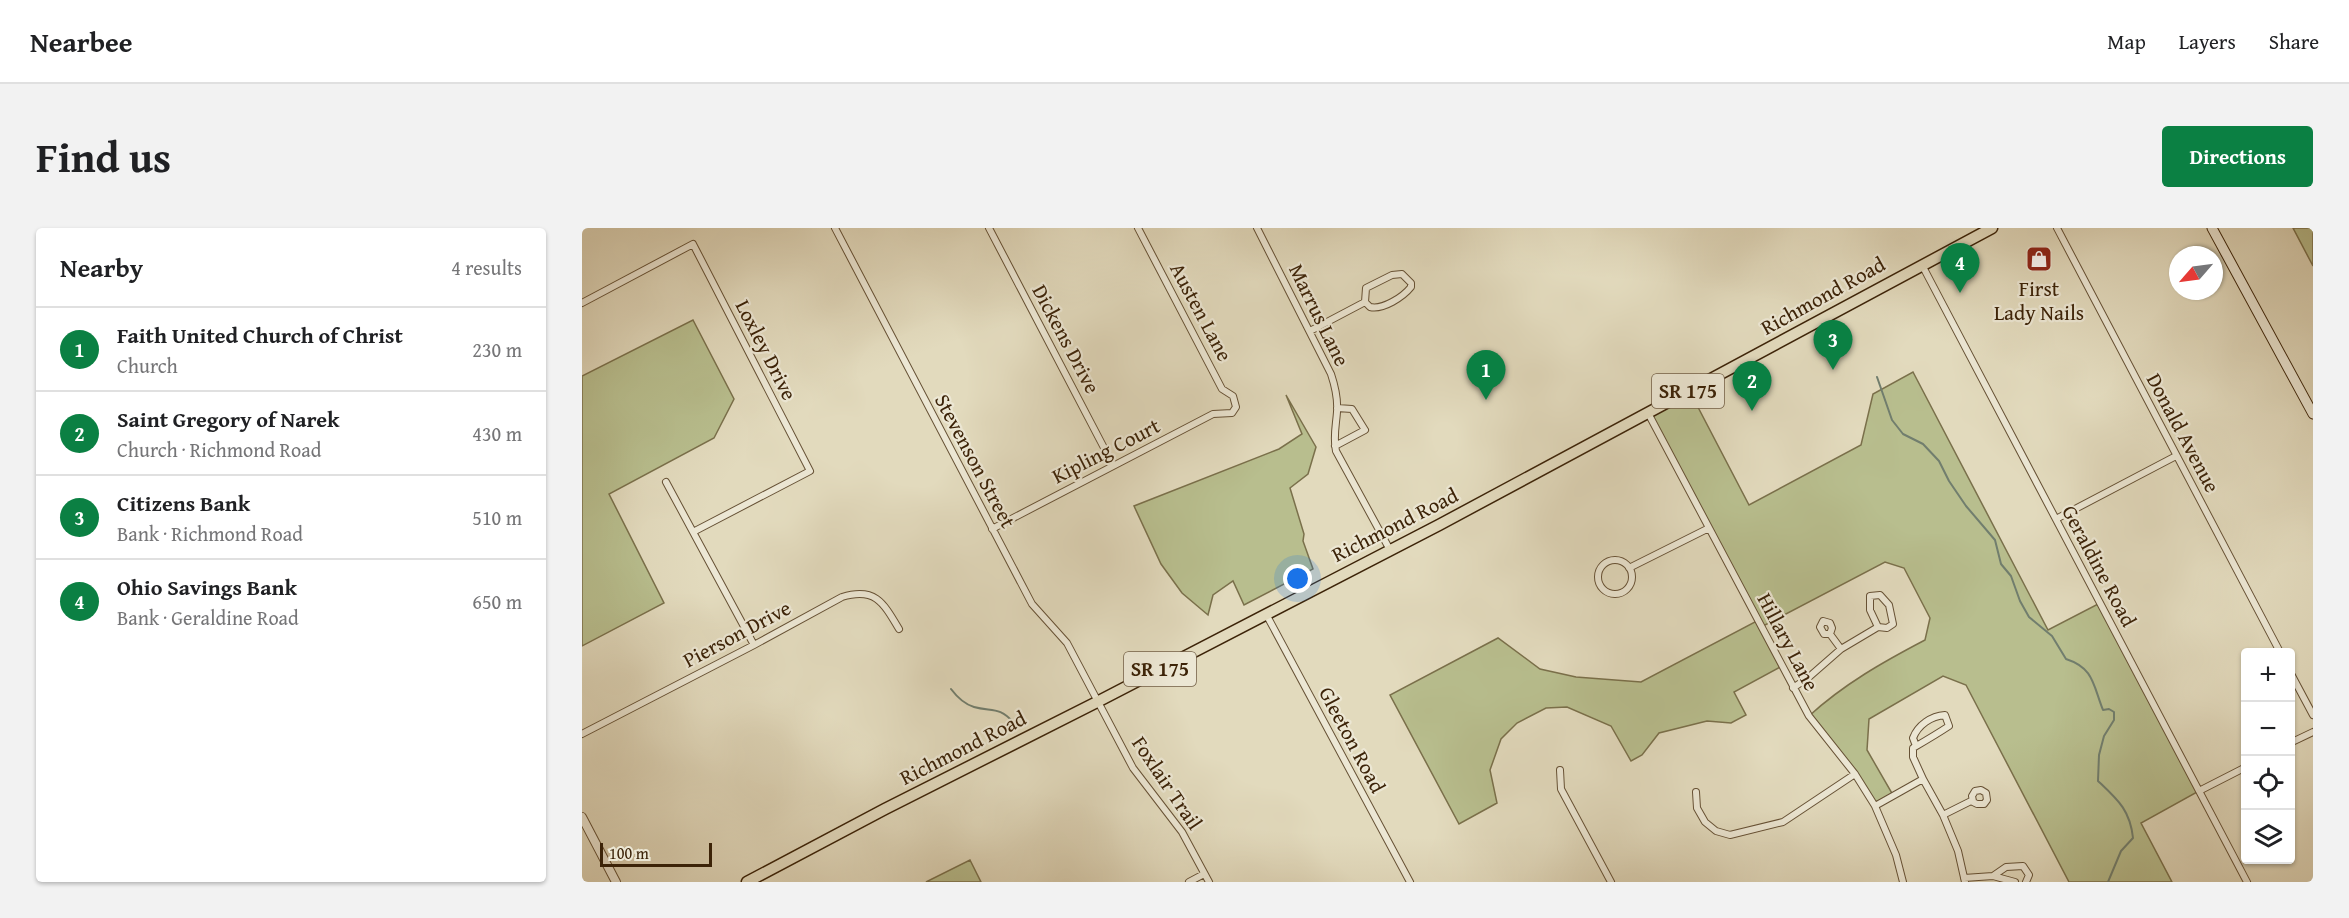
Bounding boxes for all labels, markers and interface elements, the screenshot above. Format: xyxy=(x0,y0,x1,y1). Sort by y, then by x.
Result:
text: Nearbee xyxy=(30,21,133,62)
text: Map xyxy=(2107,26,2146,57)
text: Layers xyxy=(2179,26,2236,57)
text: Share xyxy=(2269,26,2319,57)
text: Find us xyxy=(36,126,171,187)
button: Directions xyxy=(2162,126,2313,187)
pin: 4 xyxy=(1940,244,1980,293)
shop icon: First Lady Nails xyxy=(2024,244,2054,274)
north arrow xyxy=(2169,246,2223,300)
text: Nearby xyxy=(60,248,143,287)
street label: Richmond Road xyxy=(1755,248,1891,343)
text: 4 results xyxy=(451,253,522,282)
street label: Austen Lane xyxy=(1162,257,1241,367)
street label: Marrus Lane xyxy=(1281,258,1358,371)
place label: First Lady Nails xyxy=(1994,273,2084,328)
street label: Dickens Drive xyxy=(1025,279,1108,399)
street label: Loxley Drive xyxy=(728,294,805,406)
text: Faith United Church of Christ xyxy=(117,319,403,351)
pin: 3 xyxy=(1814,320,1852,370)
text: 1 xyxy=(74,335,85,364)
text: 230 m xyxy=(472,335,522,364)
pin: 1 xyxy=(1466,350,1506,400)
text: Church xyxy=(117,351,178,380)
pin: 2 xyxy=(1732,362,1772,411)
street label: Donald Avenue xyxy=(2139,367,2228,498)
road number: SR 175 xyxy=(1652,374,1724,408)
street label: Stevenson Street xyxy=(927,388,1024,534)
text: Saint Gregory of Narek xyxy=(117,403,340,435)
street label: Kipling Court xyxy=(1046,410,1166,491)
text: 2 xyxy=(74,419,85,448)
text: 430 m xyxy=(472,419,522,448)
text: Church · Richmond Road xyxy=(117,435,321,464)
street label: Richmond Road xyxy=(1326,479,1464,570)
text: Citizens Bank xyxy=(117,487,250,519)
street label: Geraldine Road xyxy=(2054,499,2145,633)
text: 3 xyxy=(74,503,85,532)
text: 510 m xyxy=(472,503,522,532)
text: Bank · Richmond Road xyxy=(117,519,303,548)
your location xyxy=(1283,564,1312,593)
text: Ohio Savings Bank xyxy=(117,571,297,603)
text: 4 xyxy=(74,587,85,616)
text: 650 m xyxy=(472,587,522,616)
street label: Hillary Lane xyxy=(1750,587,1827,696)
street label: Pierson Drive xyxy=(677,592,796,675)
text: Bank · Geraldine Road xyxy=(117,603,299,632)
map controls xyxy=(2241,648,2295,864)
button: + xyxy=(2241,648,2295,702)
road number: SR 175 xyxy=(1124,652,1196,686)
street label: Gleeton Road xyxy=(1311,681,1394,799)
street label: Richmond Road xyxy=(894,702,1032,793)
button: − xyxy=(2241,702,2295,756)
street label: Foxlair Trail xyxy=(1125,730,1210,836)
button: locate xyxy=(2241,756,2295,810)
button: layers xyxy=(2241,810,2295,864)
scale bar xyxy=(600,840,712,868)
text: 100 m xyxy=(609,841,649,865)

